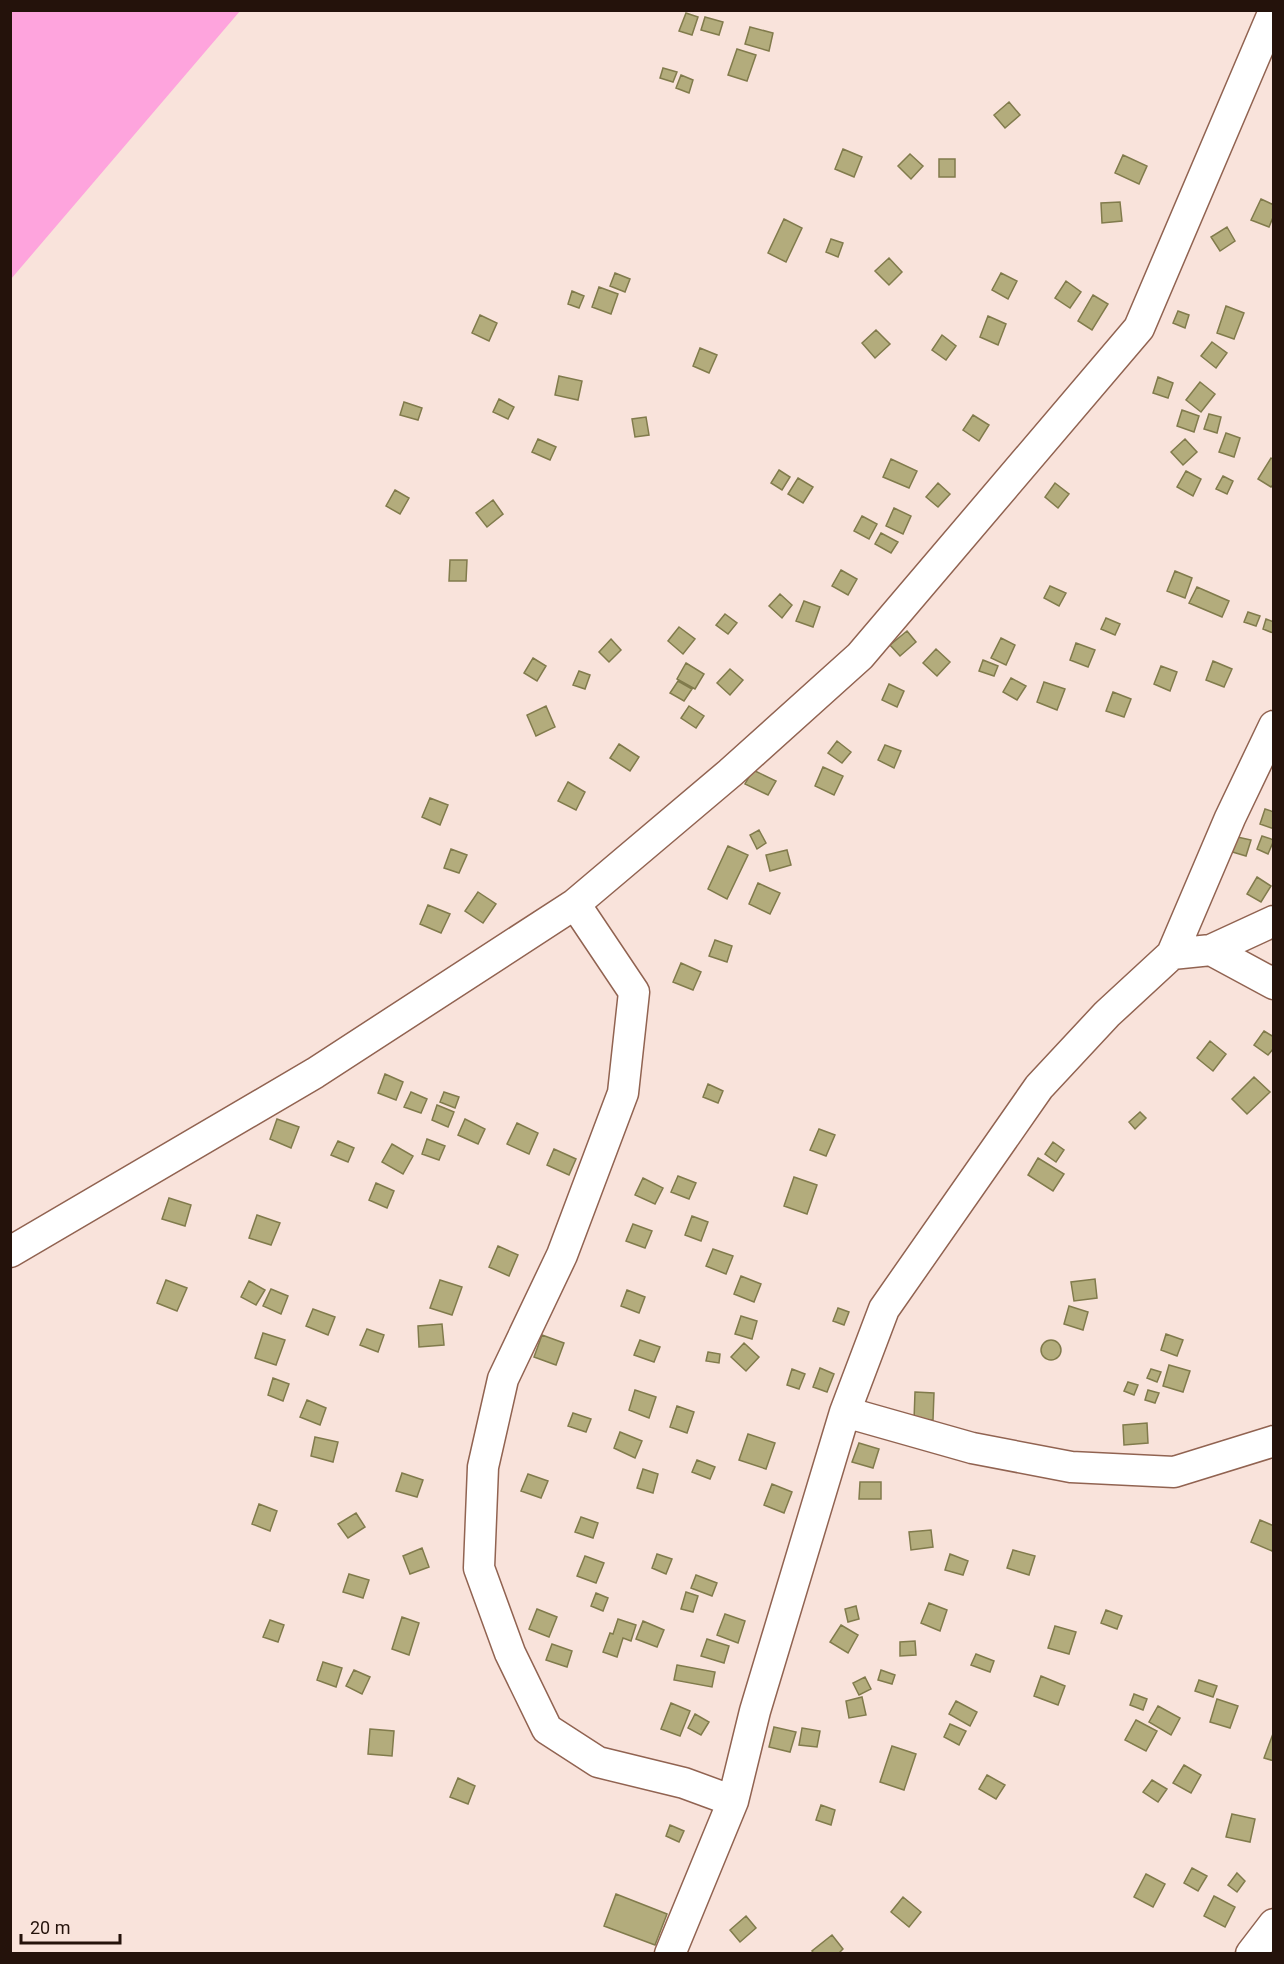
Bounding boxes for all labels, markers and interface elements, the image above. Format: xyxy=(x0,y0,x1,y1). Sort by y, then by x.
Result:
scale bar xyxy=(21,1907,120,1945)
text: 20 m xyxy=(30,1917,70,1938)

